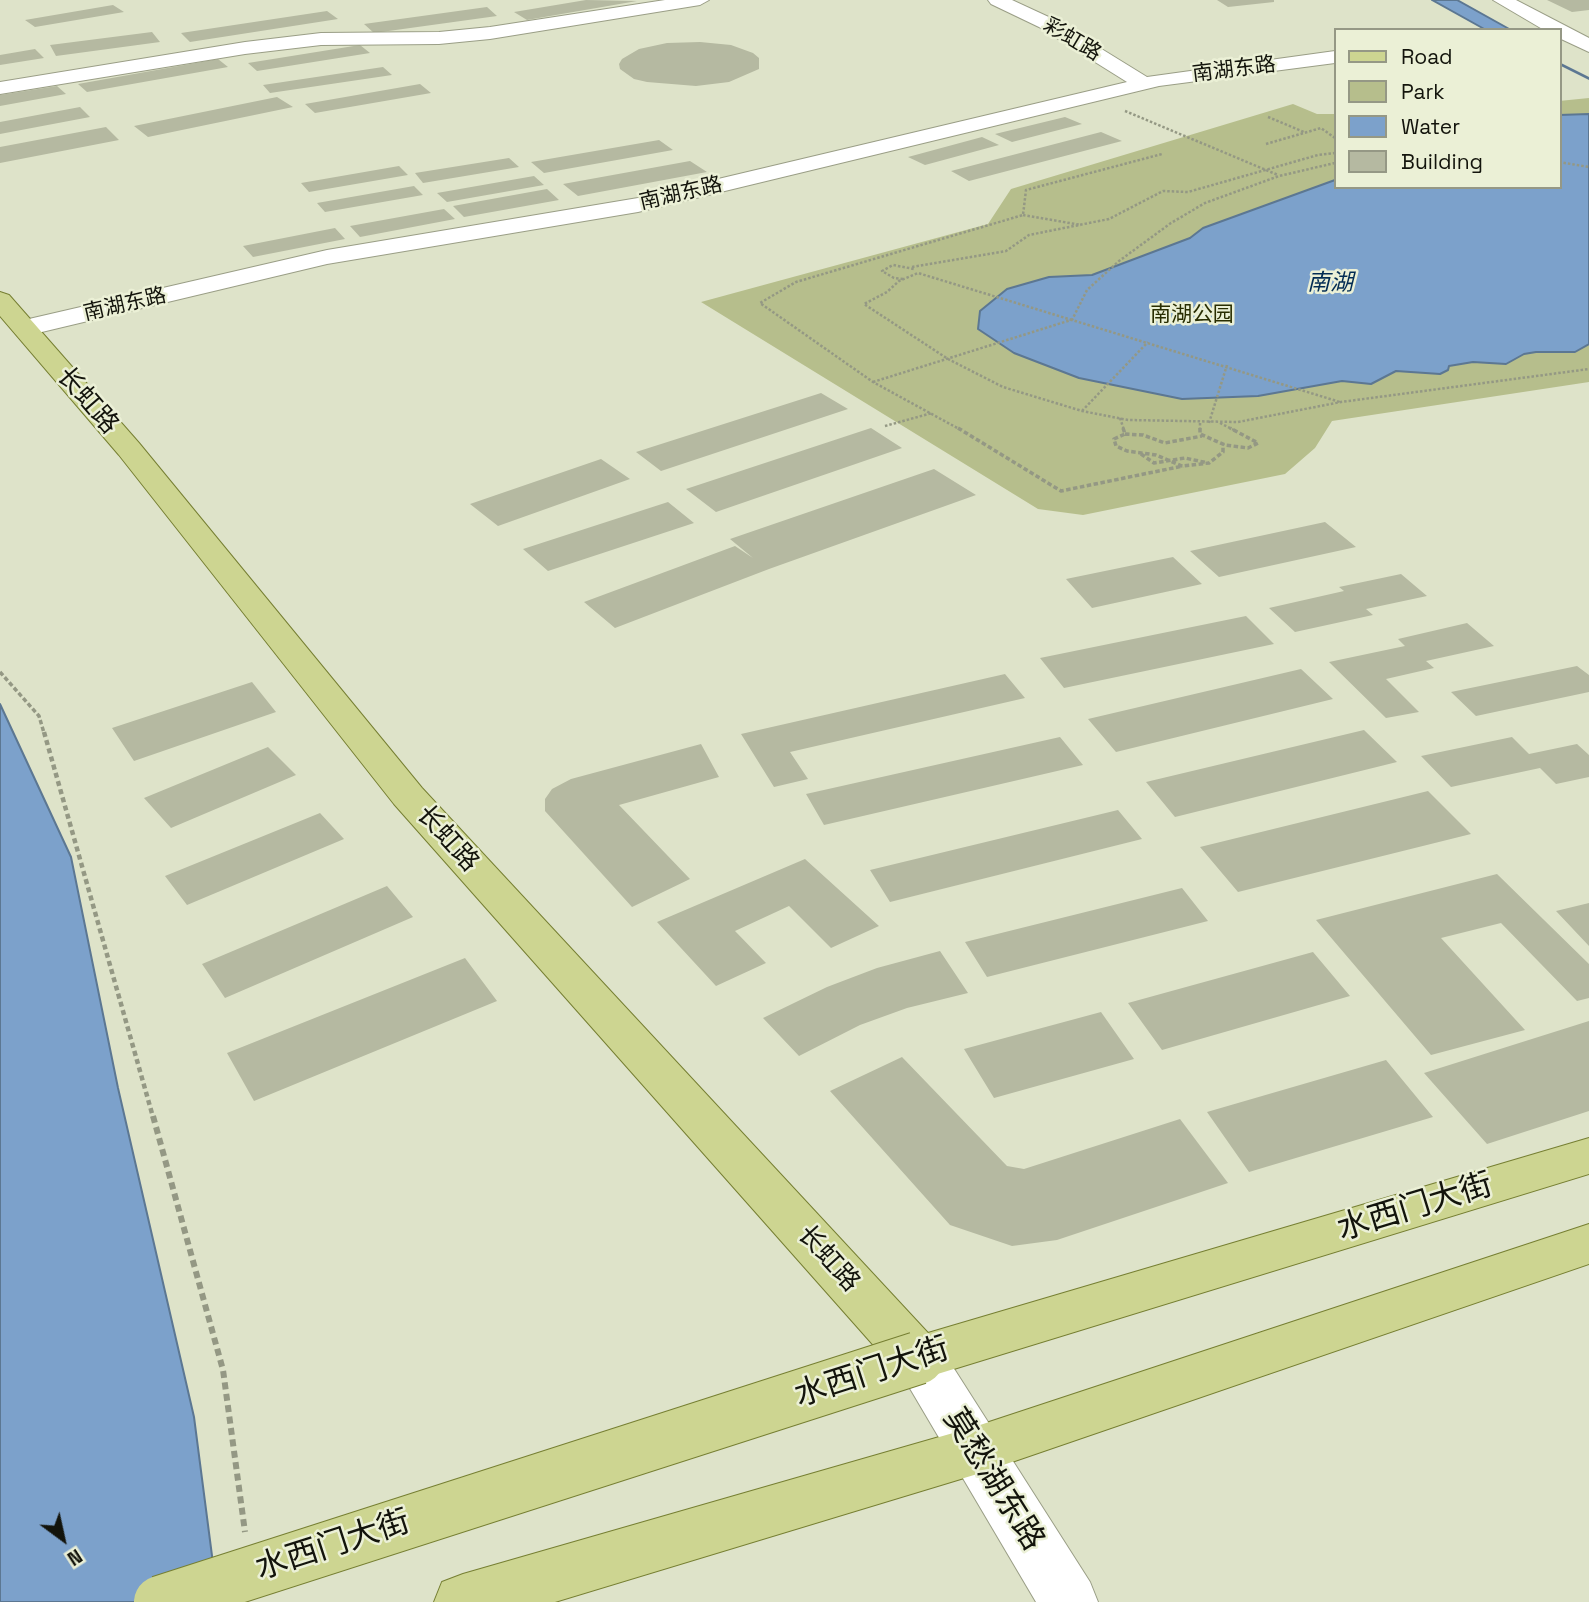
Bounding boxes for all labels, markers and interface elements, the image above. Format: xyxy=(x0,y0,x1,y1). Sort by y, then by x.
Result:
street label: 彩虹路 xyxy=(1039,13,1105,67)
legend xyxy=(1334,28,1561,189)
text: Road xyxy=(1401,43,1453,70)
street label: 南湖东路 xyxy=(1191,52,1277,88)
text: Park xyxy=(1401,78,1445,105)
text: Water xyxy=(1401,113,1460,140)
text: Building xyxy=(1401,148,1483,175)
street label: 南湖东路 xyxy=(637,172,725,216)
water label: 南湖 xyxy=(1307,270,1353,298)
street label: 南湖东路 xyxy=(81,283,169,327)
park label: 南湖公园 xyxy=(1150,302,1234,328)
street label: 长虹路 xyxy=(50,361,124,441)
street label: 长虹路 xyxy=(409,800,485,878)
street label: 水西门大街 xyxy=(1333,1166,1497,1250)
street label: 长虹路 xyxy=(790,1220,866,1298)
street label: 水西门大街 xyxy=(790,1330,954,1416)
street label: 莫愁湖东路 xyxy=(934,1402,1052,1558)
street label: 水西门大街 xyxy=(251,1503,415,1589)
north arrow xyxy=(28,1504,98,1574)
text: N xyxy=(63,1543,87,1571)

